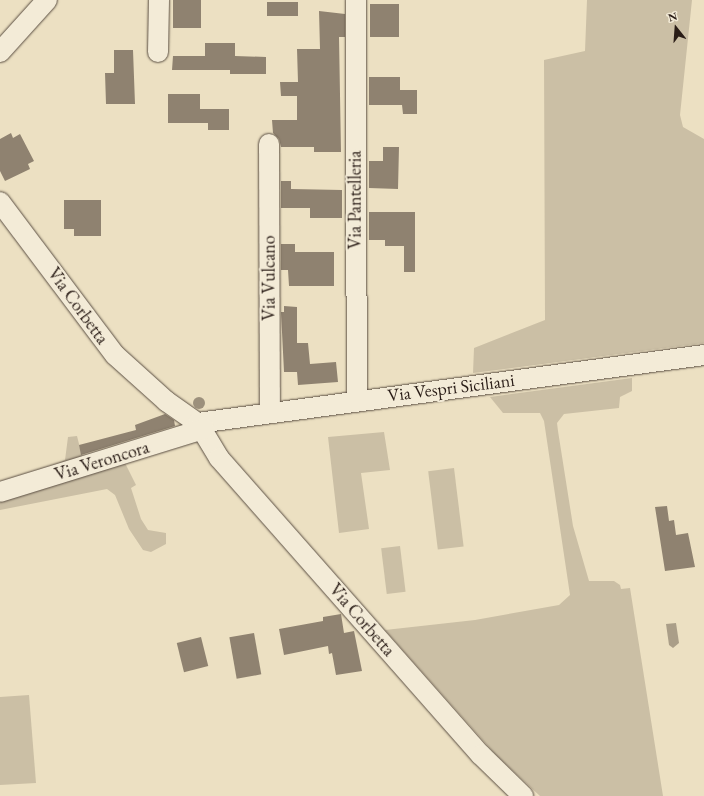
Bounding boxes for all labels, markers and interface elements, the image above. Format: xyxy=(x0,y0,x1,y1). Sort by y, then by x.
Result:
north arrow xyxy=(656,8,696,48)
text: N xyxy=(666,9,679,25)
street label: Via Pantelleria xyxy=(344,151,366,249)
street label: Via Vulcano xyxy=(258,235,280,321)
street label: Via Corbetta xyxy=(43,263,113,349)
street label: Via Vespri Siciliani xyxy=(386,369,516,407)
street label: Via Veroncora xyxy=(52,436,152,486)
street label: Via Corbetta xyxy=(325,579,399,661)

